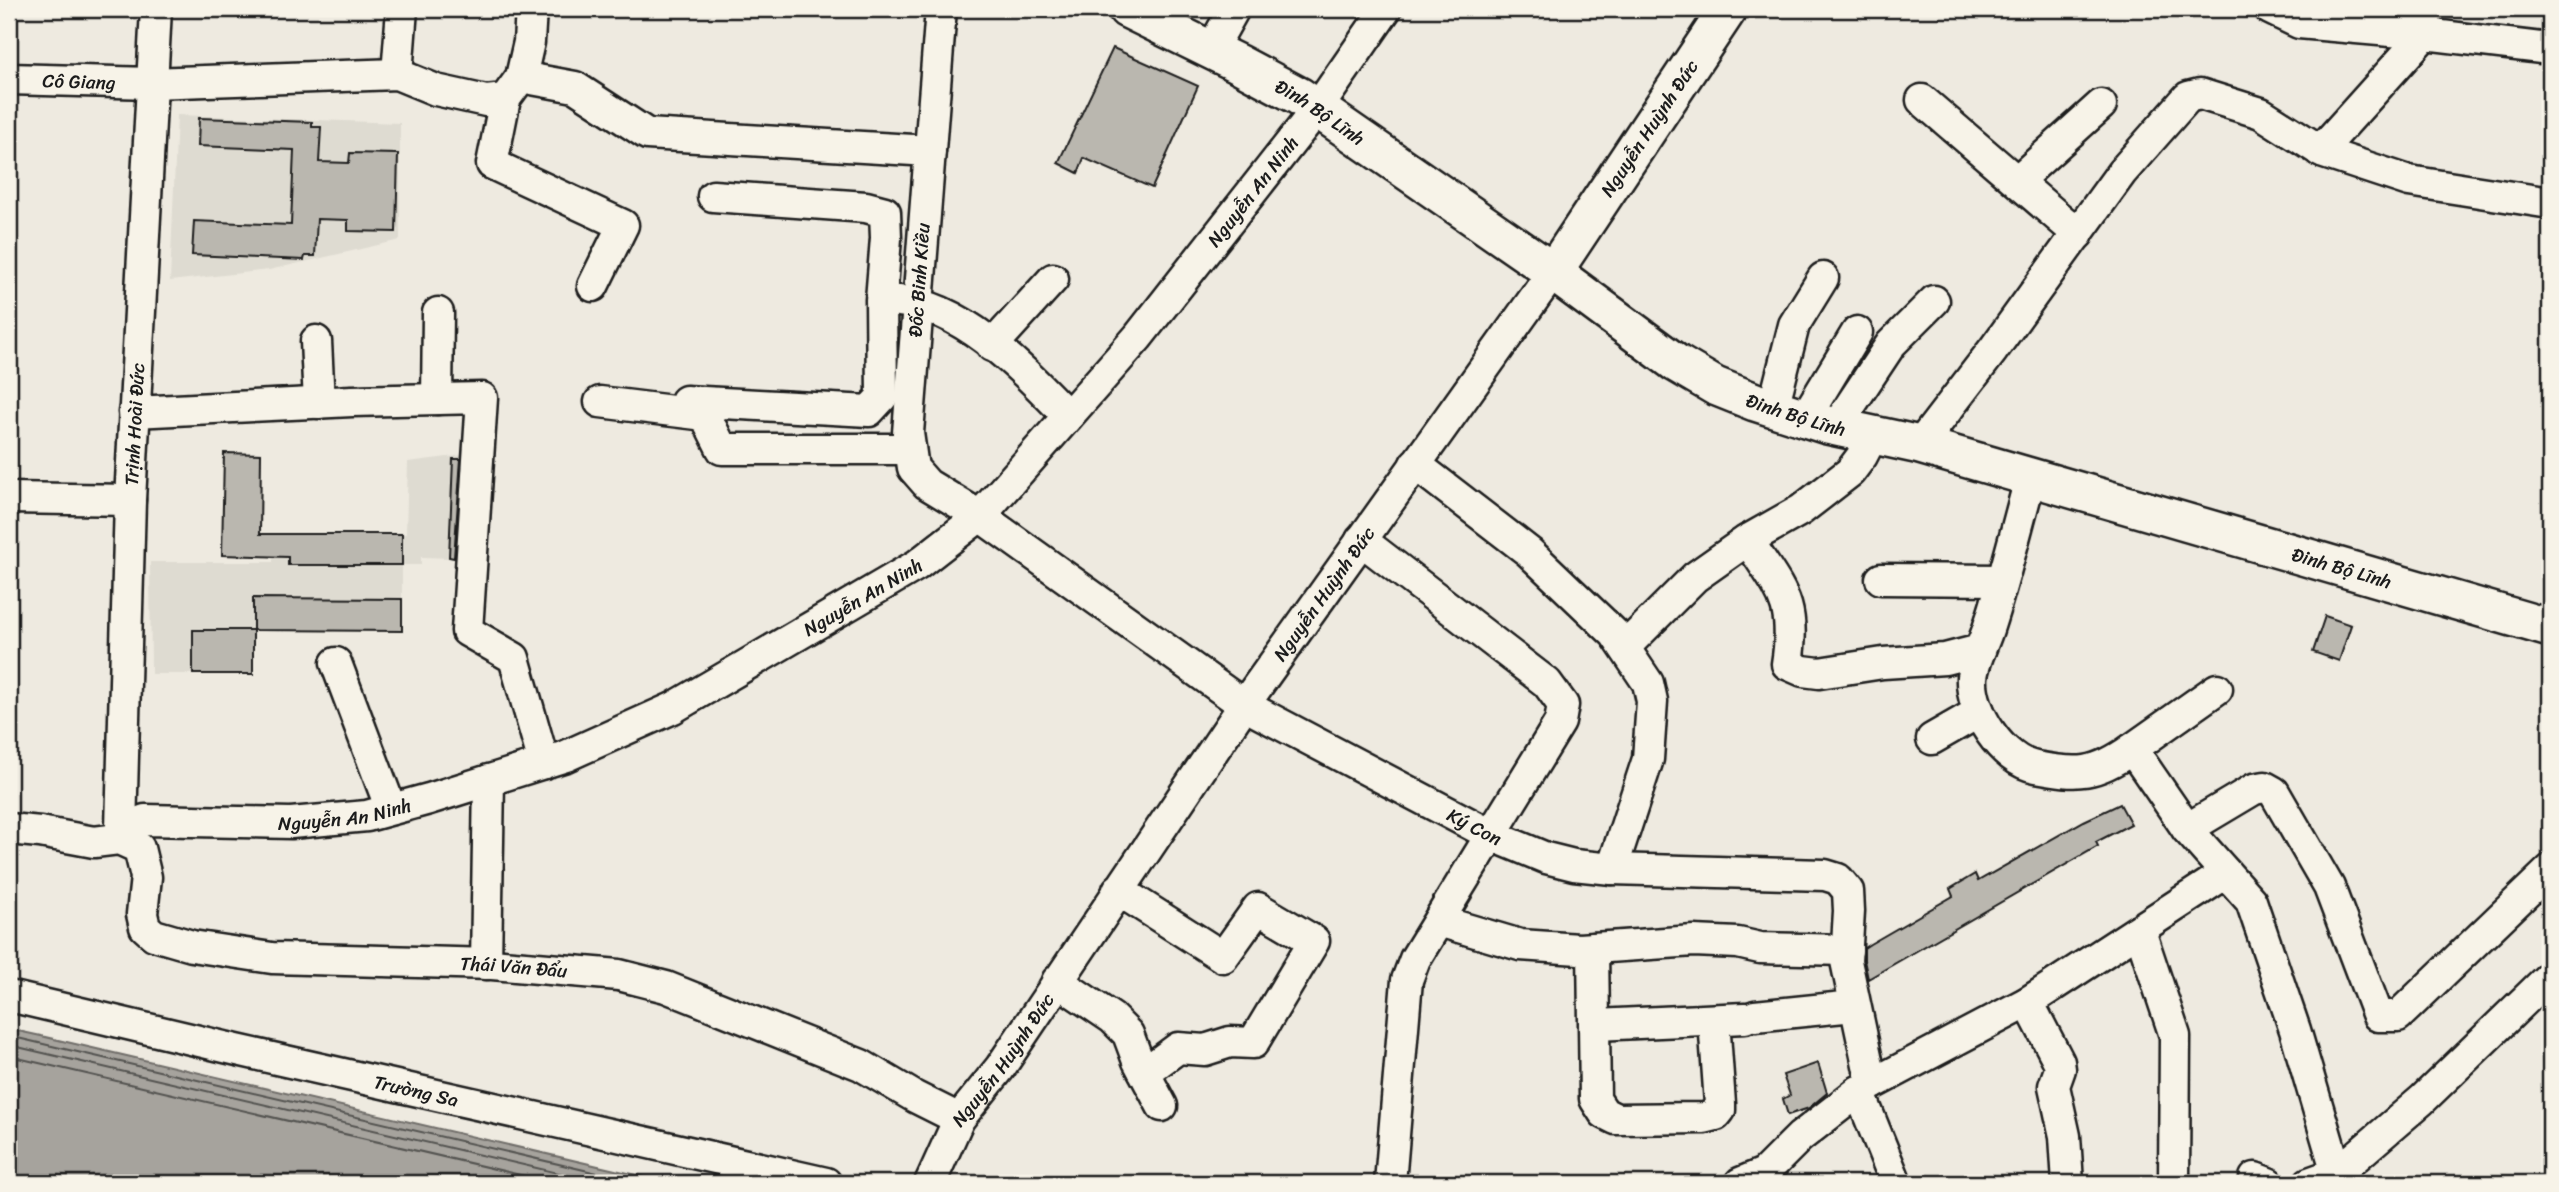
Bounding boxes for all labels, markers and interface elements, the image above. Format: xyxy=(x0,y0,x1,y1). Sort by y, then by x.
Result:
street label: Nguyễn Huỳnh Đức xyxy=(1591,52,1707,203)
street label: Cô Giang xyxy=(42,63,116,99)
street label: Đinh Bộ Lĩnh xyxy=(1269,70,1372,154)
street label: Nguyễn An Ninh xyxy=(1198,128,1307,254)
street label: Đốc Binh Kiều xyxy=(899,222,939,338)
street label: Trịnh Hoài Đức xyxy=(114,362,154,487)
street label: Đinh Bộ Lĩnh xyxy=(1741,384,1849,445)
street label: Nguyễn Huỳnh Đức xyxy=(1264,519,1384,668)
street label: Đinh Bộ Lĩnh xyxy=(2288,537,2396,598)
street label: Nguyễn An Ninh xyxy=(796,549,929,645)
street label: Nguyễn An Ninh xyxy=(278,788,415,840)
street label: Ký Con xyxy=(1441,798,1507,854)
street label: Thái Văn Đẩu xyxy=(460,947,569,987)
street label: Nguyễn Huỳnh Đức xyxy=(942,985,1063,1134)
street label: Trường Sa xyxy=(371,1065,462,1116)

